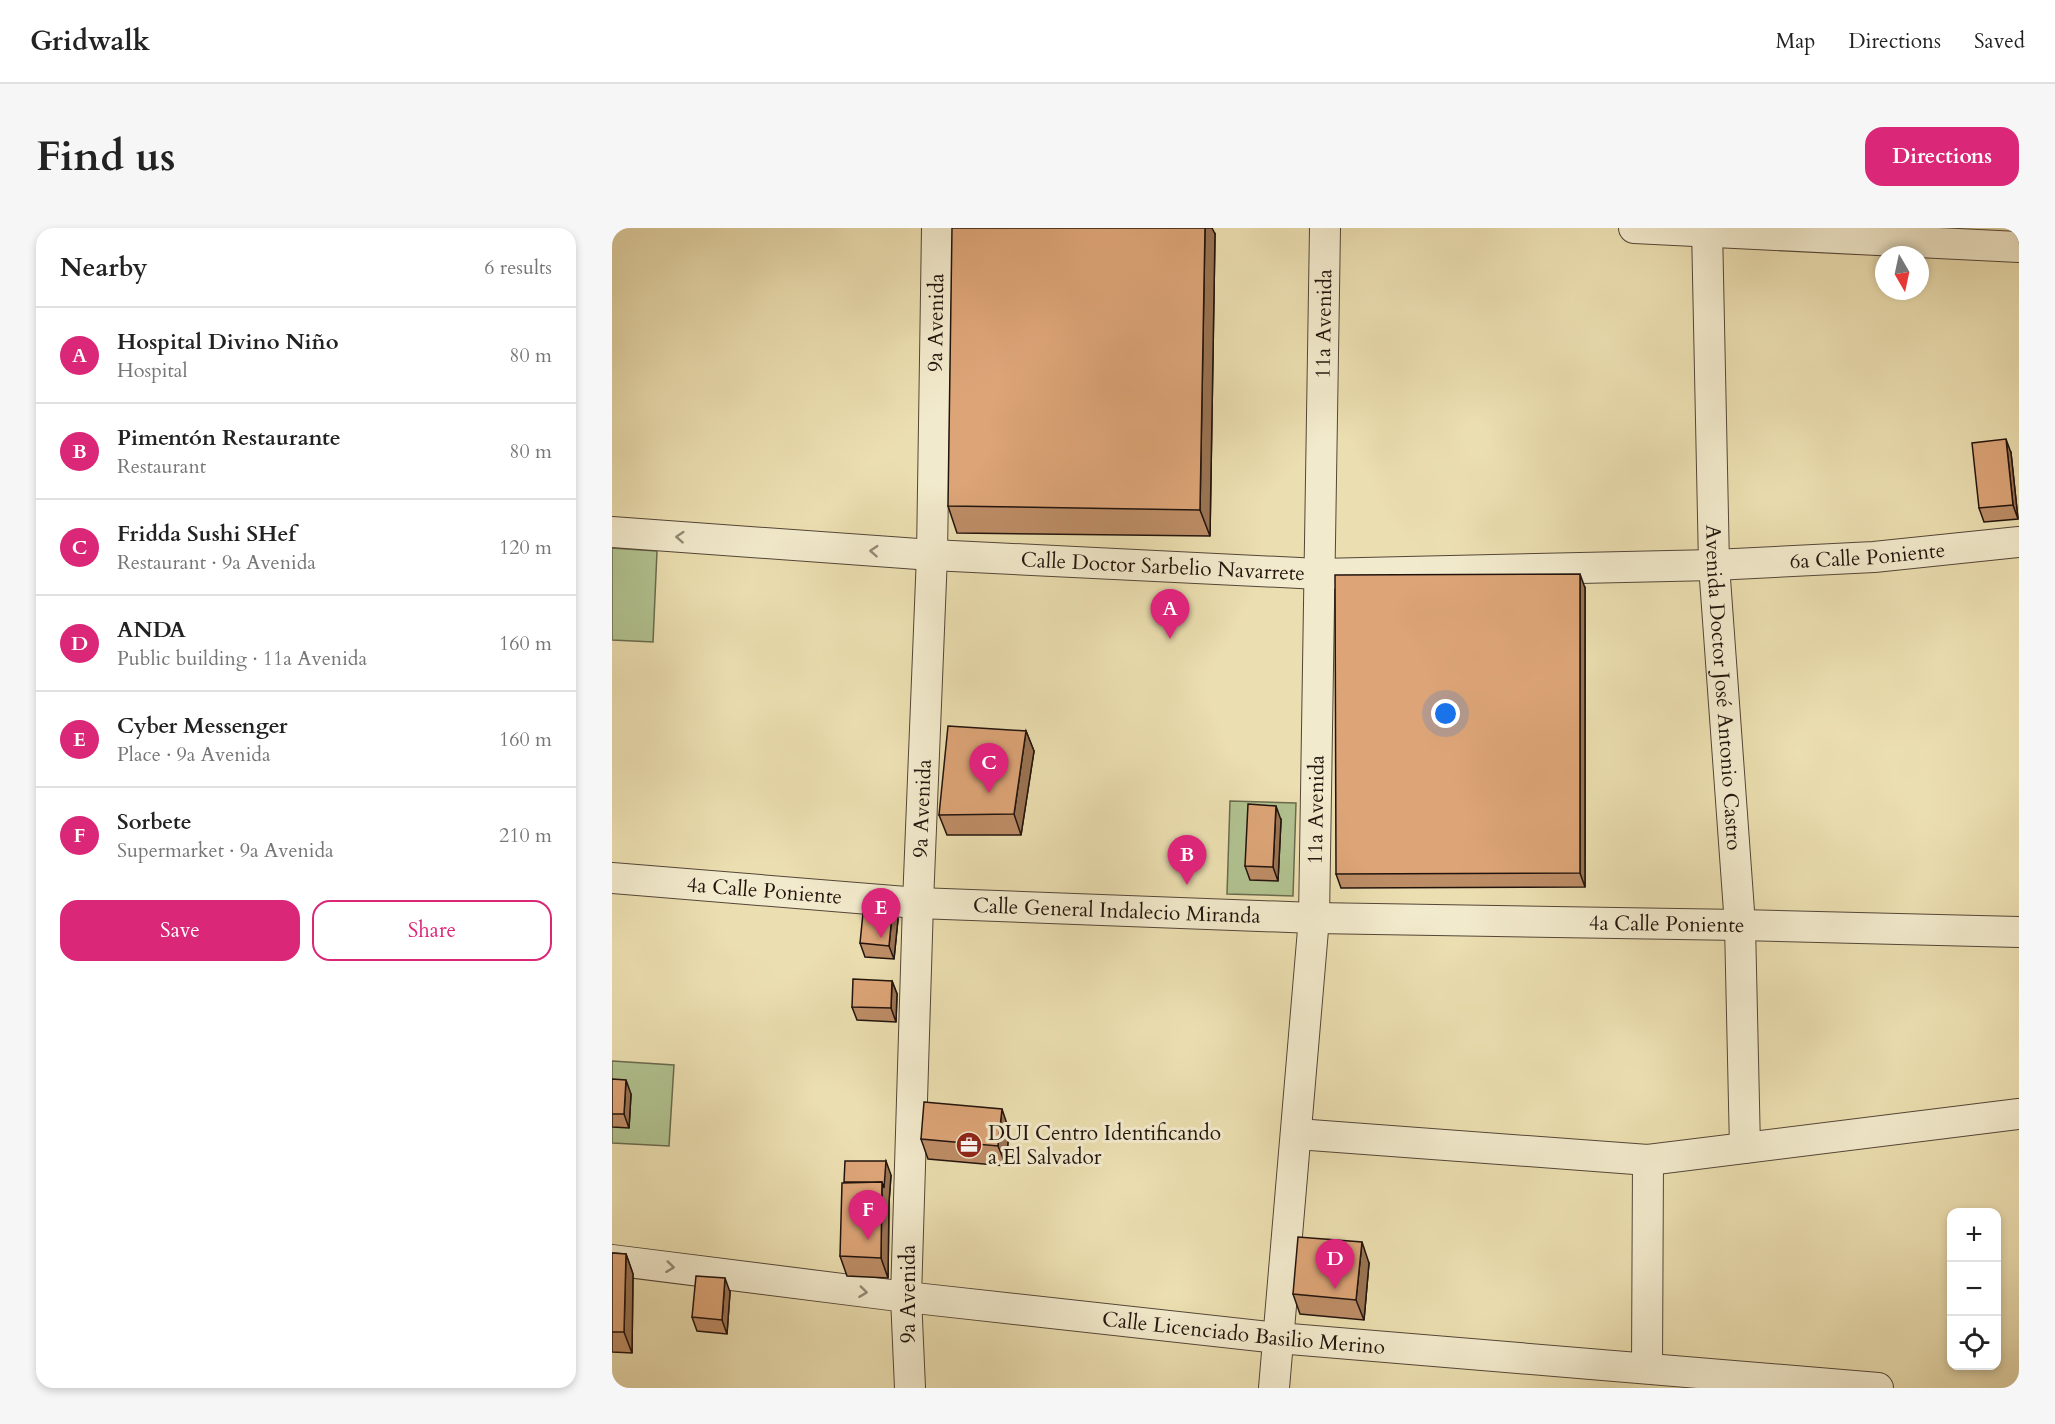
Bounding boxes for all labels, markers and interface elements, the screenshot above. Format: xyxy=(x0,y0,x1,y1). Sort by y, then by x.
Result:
text: Gridwalk xyxy=(30,22,150,60)
text: Map xyxy=(1775,27,1815,56)
text: Directions xyxy=(1848,27,1941,56)
text: Saved xyxy=(1974,27,2025,56)
button: Directions xyxy=(1865,127,2019,186)
text: Find us xyxy=(36,128,176,185)
north arrow xyxy=(1875,246,1929,300)
text: Nearby xyxy=(60,250,148,285)
text: 6 results xyxy=(484,254,552,281)
street label: 11a Avenida xyxy=(1309,269,1339,379)
street label: 9a Avenida xyxy=(921,273,951,372)
text: Hospital Divino Niño xyxy=(117,327,339,357)
text: A xyxy=(72,342,87,369)
text: 80 m xyxy=(509,342,552,369)
text: Hospital xyxy=(117,357,188,384)
text: Pimentón Restaurante xyxy=(117,423,341,453)
text: B xyxy=(72,438,87,465)
text: 80 m xyxy=(509,438,552,465)
text: Restaurant xyxy=(117,453,206,480)
text: Fridda Sushi SHef xyxy=(117,519,296,549)
street label: Avenida Doctor José Antonio Castro xyxy=(1698,524,1749,851)
one-way arrow xyxy=(675,530,684,543)
text: C xyxy=(72,534,87,561)
text: 120 m xyxy=(499,534,552,561)
street label: 6a Calle Poniente xyxy=(1789,536,1946,576)
one-way arrow xyxy=(870,544,879,557)
street label: Calle Doctor Sarbelio Navarrete xyxy=(1020,545,1306,588)
text: Restaurant · 9a Avenida xyxy=(117,549,316,576)
pin: A xyxy=(1150,590,1190,639)
text: ANDA xyxy=(117,615,186,645)
text: D xyxy=(71,630,88,657)
text: 160 m xyxy=(499,630,552,657)
text: Public building · 11a Avenida xyxy=(117,645,367,672)
your location xyxy=(1431,699,1460,728)
text: Cyber Messenger xyxy=(117,711,288,741)
text: E xyxy=(73,726,86,753)
text: 160 m xyxy=(499,726,552,753)
text: Place · 9a Avenida xyxy=(117,741,271,768)
pin: C xyxy=(970,744,1009,793)
street label: 11a Avenida xyxy=(1301,755,1332,865)
street label: 9a Avenida xyxy=(906,758,939,858)
text: Sorbete xyxy=(117,807,192,837)
text: F xyxy=(74,822,85,849)
text: 210 m xyxy=(499,822,552,849)
pin: B xyxy=(1168,836,1206,885)
text: Supermarket · 9a Avenida xyxy=(117,837,334,864)
street label: 4a Calle Poniente xyxy=(686,870,843,912)
pin: E xyxy=(862,888,900,938)
street label: Calle General Indalecio Miranda xyxy=(972,891,1261,931)
button: Save xyxy=(60,900,300,961)
button: Share xyxy=(312,900,552,961)
street label: 4a Calle Poniente xyxy=(1589,909,1745,940)
place label: DUI Centro Identificando a El Salvador xyxy=(988,1119,1221,1172)
office icon: DUI Centro Identificando a El Salvador xyxy=(954,1130,984,1160)
pin: F xyxy=(848,1190,888,1240)
map controls xyxy=(1947,1208,2001,1370)
button: + xyxy=(1947,1208,2001,1262)
pin: D xyxy=(1316,1240,1354,1289)
street label: 9a Avenida xyxy=(894,1245,923,1343)
one-way arrow xyxy=(665,1261,675,1273)
button: − xyxy=(1947,1262,2001,1316)
one-way arrow xyxy=(859,1285,868,1297)
street label: Calle Licenciado Basilio Merino xyxy=(1101,1305,1386,1362)
button: locate xyxy=(1947,1316,2001,1370)

